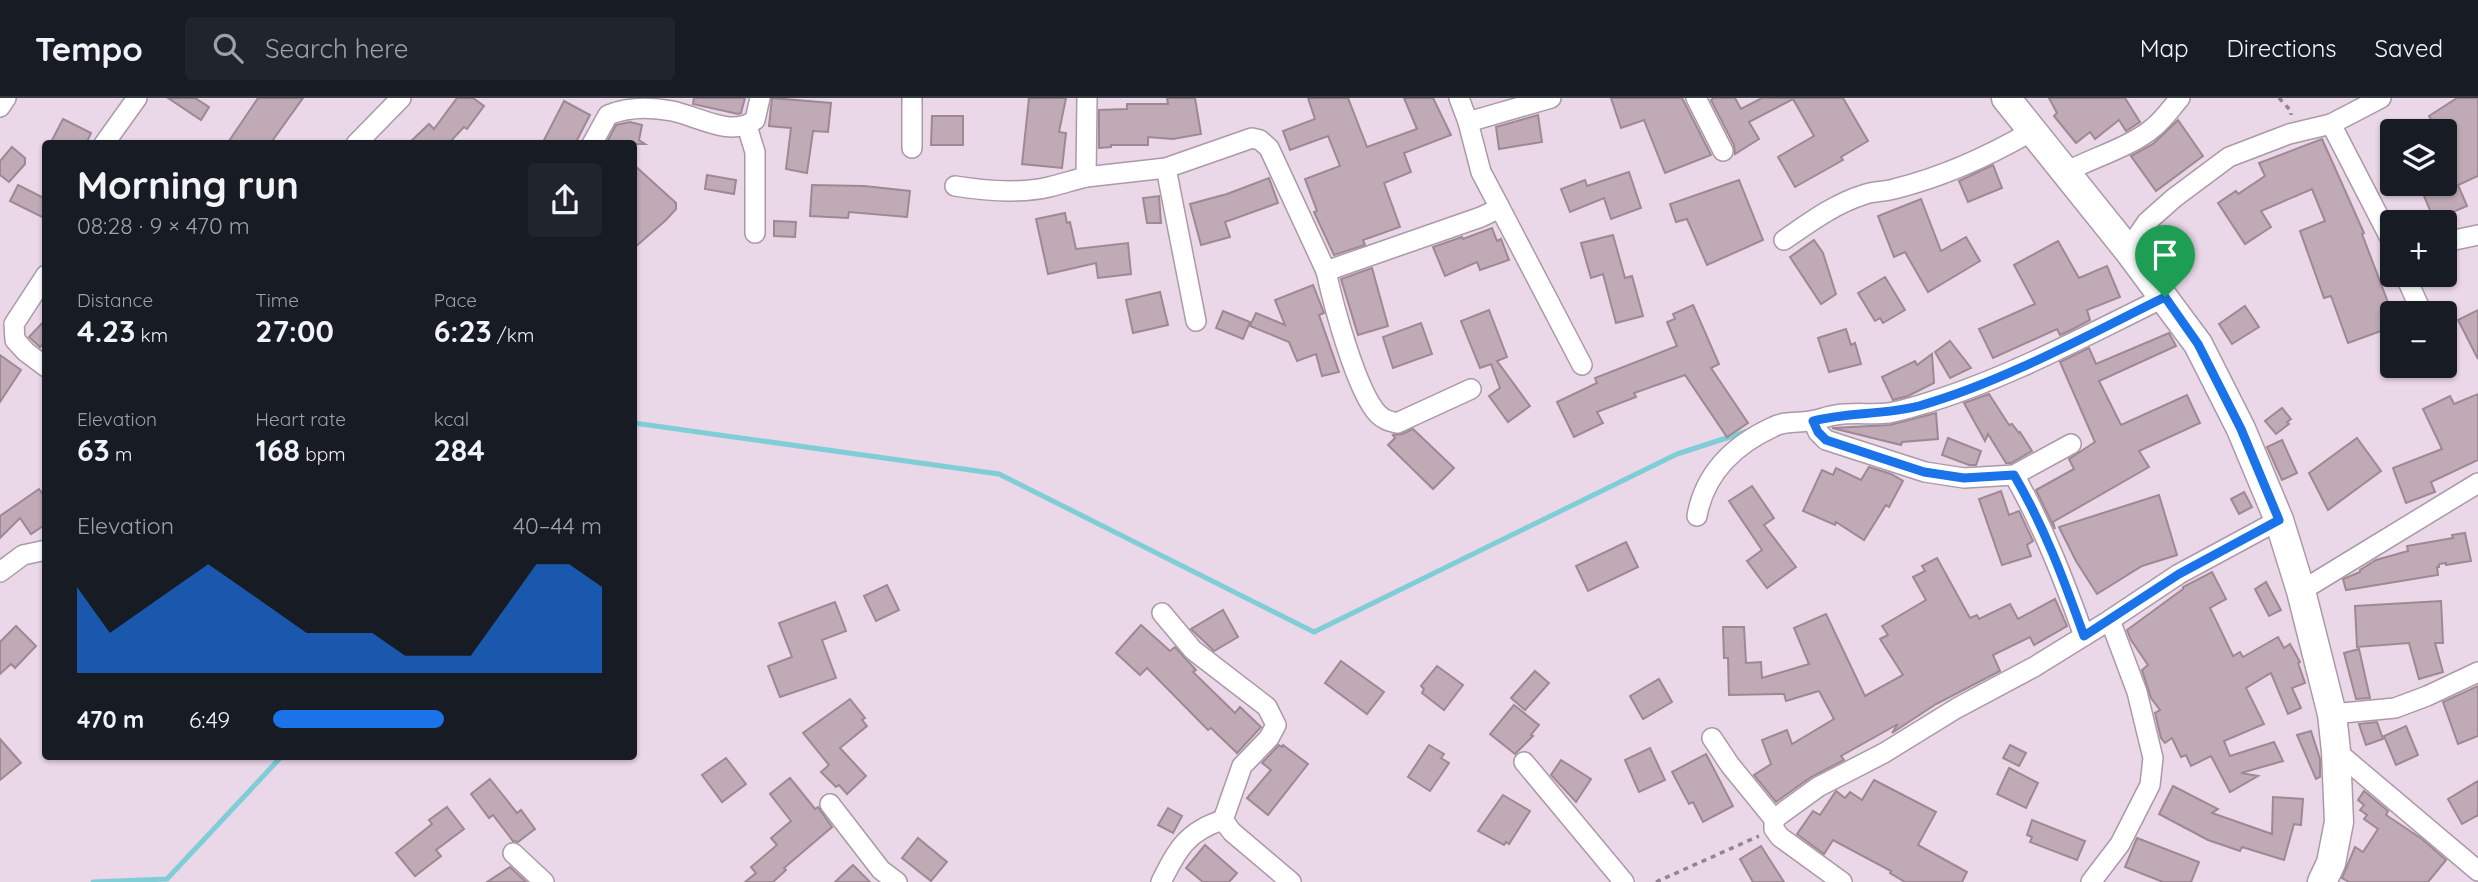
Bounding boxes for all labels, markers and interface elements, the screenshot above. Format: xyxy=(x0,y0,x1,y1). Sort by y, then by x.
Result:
search box xyxy=(185,17,675,80)
text: Tempo xyxy=(35,28,143,69)
icon: search xyxy=(209,29,247,67)
text: Search here xyxy=(265,32,408,65)
text: Map xyxy=(2140,33,2189,63)
text: Directions xyxy=(2227,33,2337,63)
text: Saved xyxy=(2375,33,2443,63)
map controls xyxy=(2380,119,2457,378)
button: layers xyxy=(2380,119,2457,196)
text: Morning run xyxy=(77,161,299,209)
button: share xyxy=(528,163,602,237)
button: + xyxy=(2380,210,2457,287)
text: 08:28 · 9 × 470 m xyxy=(77,211,250,240)
pin xyxy=(2135,225,2195,297)
icon: arrive xyxy=(2146,236,2184,274)
text: Distance xyxy=(77,288,153,312)
text: Time xyxy=(255,288,299,312)
text: Pace xyxy=(434,288,477,312)
button: − xyxy=(2380,301,2457,378)
text: 4.23 xyxy=(77,312,135,350)
text: 27:00 xyxy=(255,312,334,350)
text: 6:23 xyxy=(434,312,492,350)
text: km xyxy=(135,323,168,347)
text: /km xyxy=(492,323,534,347)
text: Elevation xyxy=(77,407,157,431)
text: Heart rate xyxy=(255,407,346,431)
text: kcal xyxy=(434,407,469,431)
text: 63 xyxy=(77,431,110,469)
text: 168 xyxy=(255,431,300,469)
text: 284 xyxy=(434,431,485,469)
text: m xyxy=(110,442,132,466)
text: bpm xyxy=(300,442,346,466)
text: Elevation xyxy=(77,511,174,540)
text: 40–44 m xyxy=(513,511,602,540)
text: 470 m xyxy=(77,705,144,734)
text: 6:49 xyxy=(189,705,230,734)

